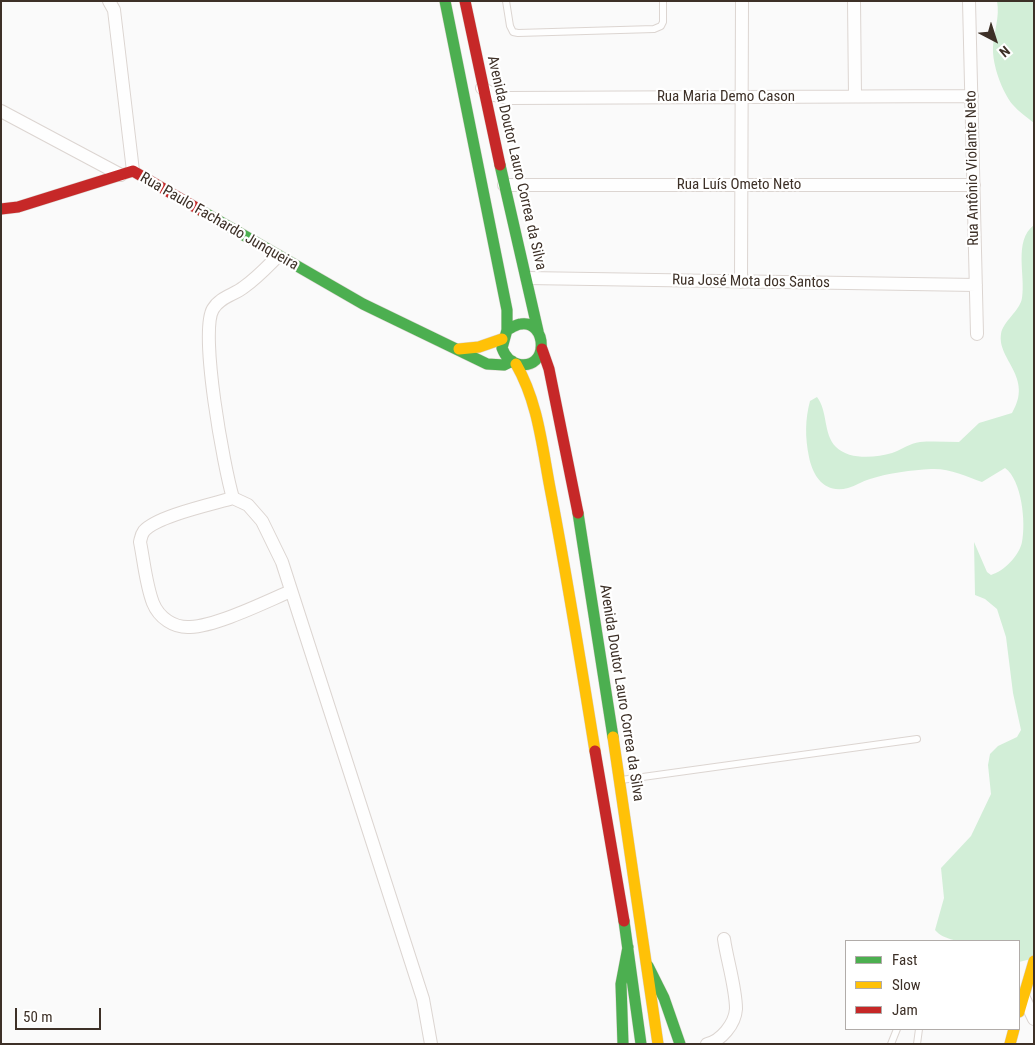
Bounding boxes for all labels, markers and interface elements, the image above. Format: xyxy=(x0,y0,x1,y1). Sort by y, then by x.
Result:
north arrow xyxy=(970,15,1020,65)
text: N xyxy=(996,43,1013,60)
street label: Avenida Doutor Lauro Correa da Silva xyxy=(483,54,549,272)
street label: Rua Maria Demo Cason xyxy=(657,88,795,106)
street label: Rua Antônio Violante Neto xyxy=(963,90,983,246)
street label: Rua Paulo Fachardo Junqueira xyxy=(137,169,301,275)
street label: Rua Luís Ometo Neto xyxy=(677,176,801,194)
street label: Rua José Mota dos Santos xyxy=(672,272,830,292)
street label: Avenida Doutor Lauro Correa da Silva xyxy=(595,583,647,803)
legend xyxy=(845,940,1020,1030)
text: Fast xyxy=(892,951,917,969)
text: Slow xyxy=(892,976,921,994)
scale bar xyxy=(18,998,104,1030)
text: Jam xyxy=(892,1001,918,1019)
text: 50 m xyxy=(23,1008,53,1026)

